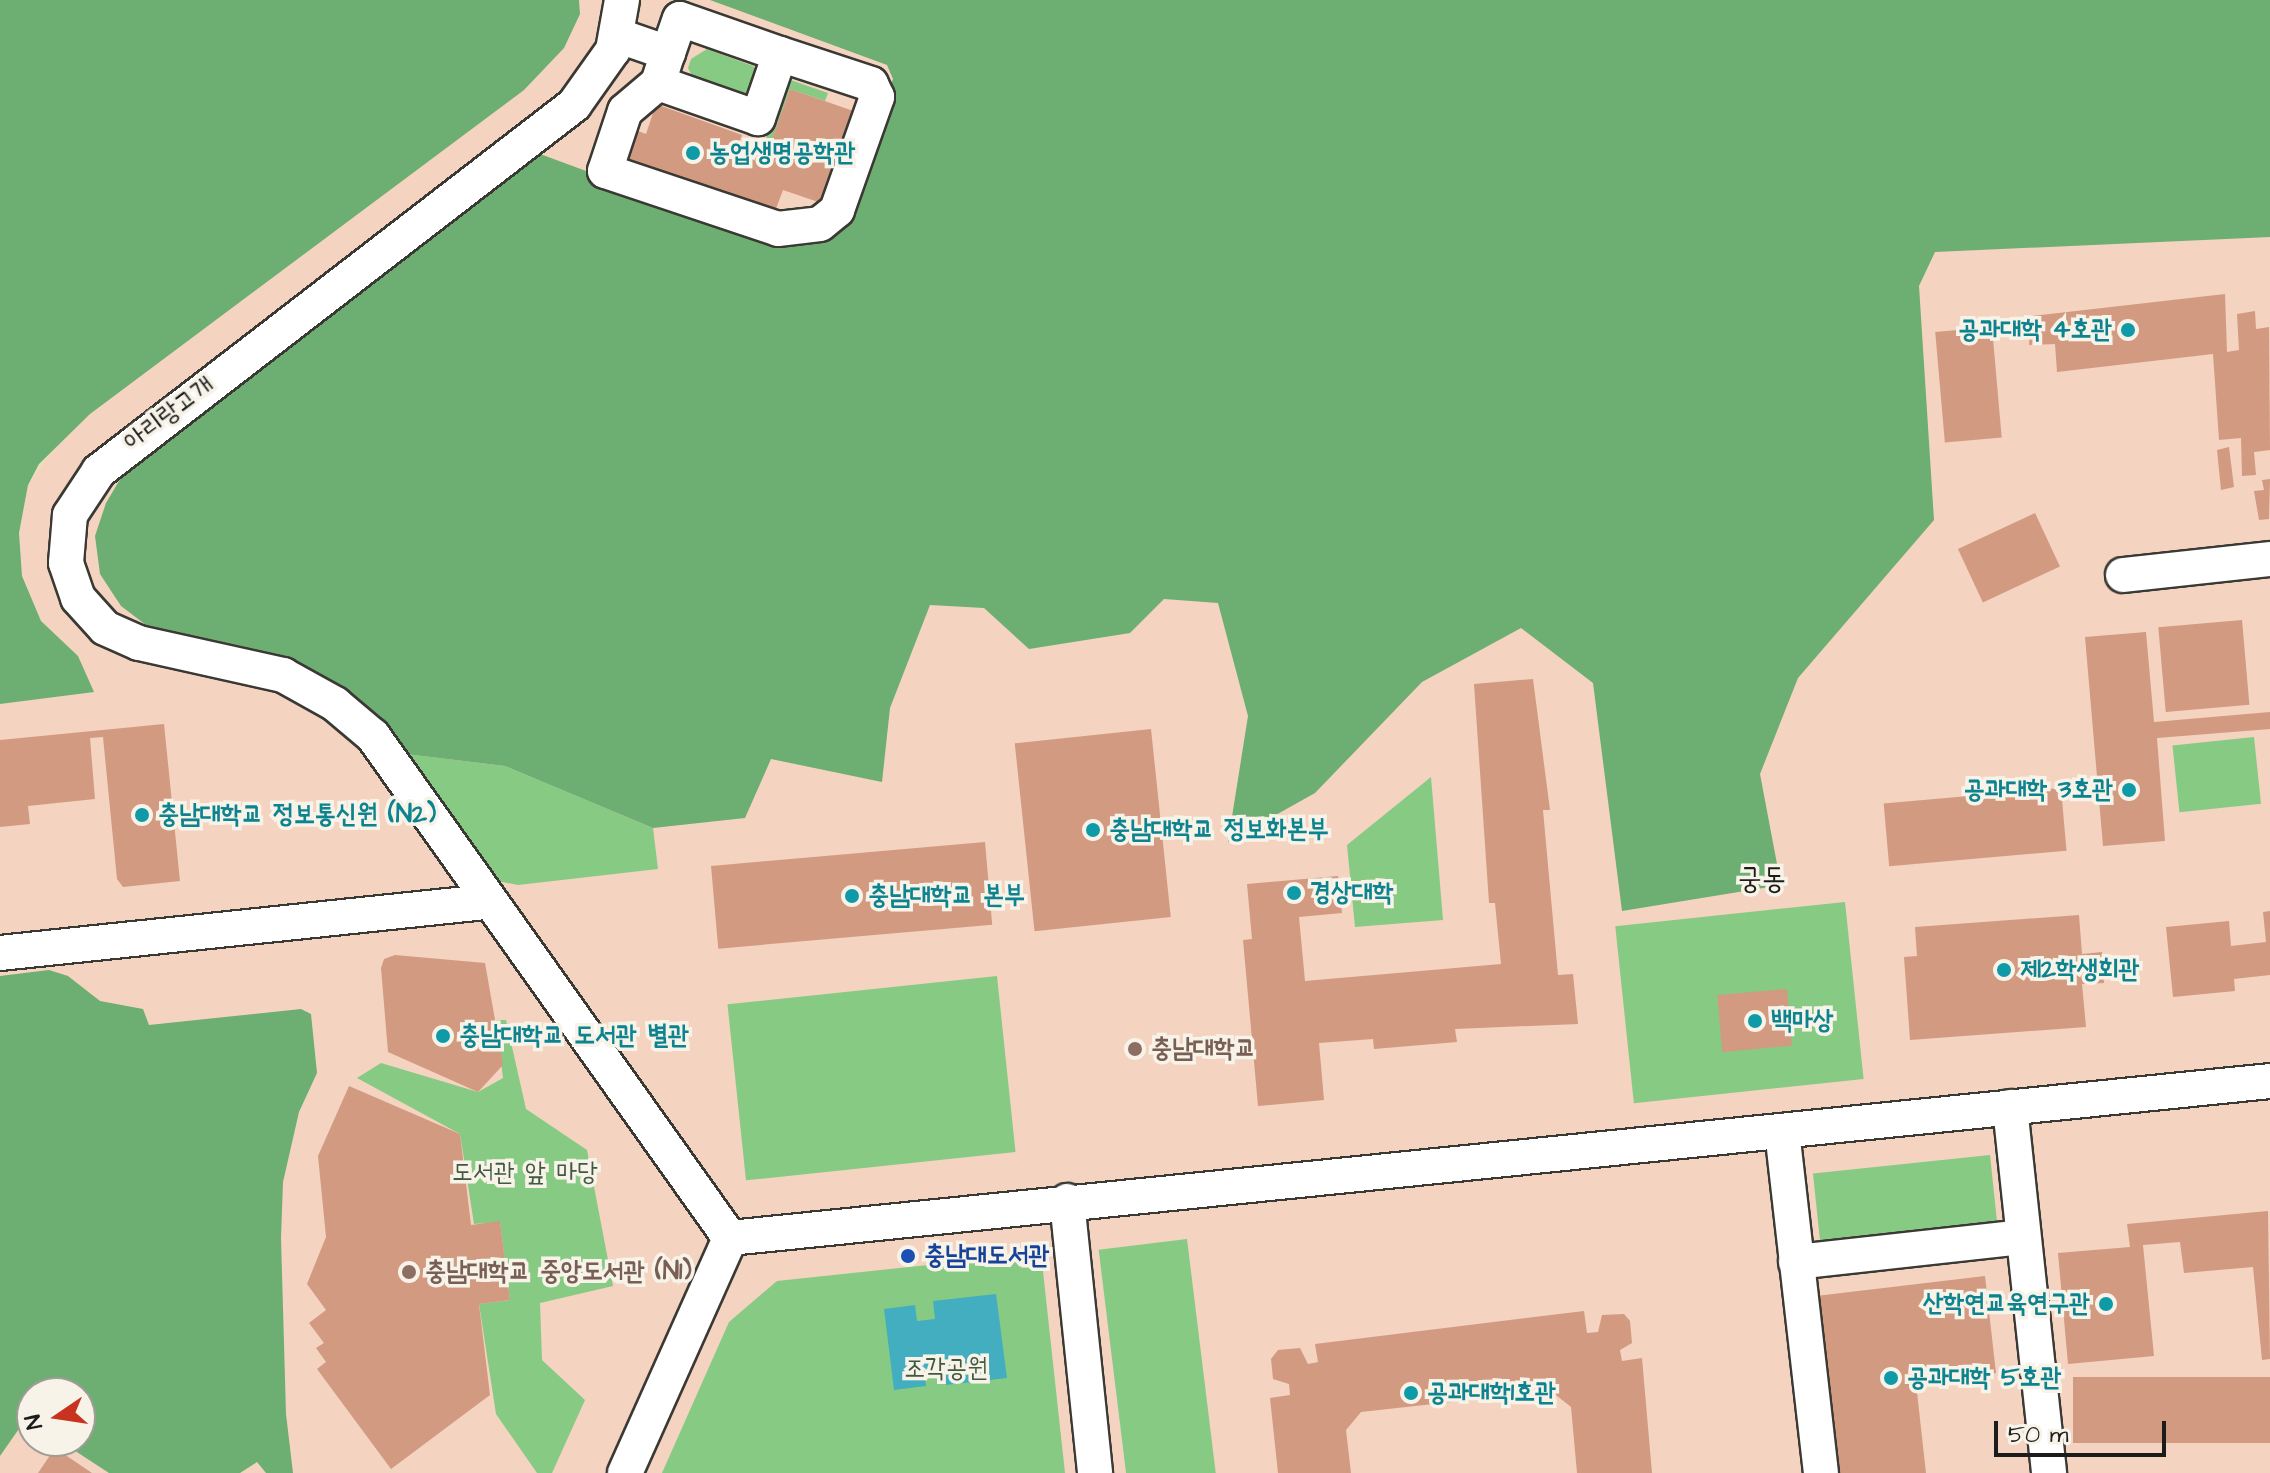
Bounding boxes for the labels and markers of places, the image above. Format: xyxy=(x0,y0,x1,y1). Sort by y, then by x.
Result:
place label: 농업생명공학관 xyxy=(709,137,855,169)
marker: 농업생명공학관 xyxy=(684,144,702,162)
place label: 공과대학 4호관 xyxy=(1958,314,2112,346)
marker: 공과대학 4호관 xyxy=(2119,321,2137,339)
place label: 공과대학 3호관 xyxy=(1964,774,2113,806)
marker: 공과대학 3호관 xyxy=(2120,781,2138,799)
place label: 충남대학교 정보통신원 (N2) xyxy=(158,799,436,831)
marker: 충남대학교 정보통신원 (N2) xyxy=(133,806,151,824)
place label: 충남대학교 정보화본부 xyxy=(1109,814,1329,846)
marker: 충남대학교 정보화본부 xyxy=(1084,821,1102,839)
place label: 경상대학 xyxy=(1310,877,1394,909)
place label: 충남대학교 본부 xyxy=(868,880,1025,912)
marker: 경상대학 xyxy=(1285,884,1303,902)
marker: 충남대학교 본부 xyxy=(843,887,861,905)
place label: 제2학생회관 xyxy=(2020,954,2139,986)
marker: 제2학생회관 xyxy=(1995,961,2013,979)
place label: 백마상 xyxy=(1771,1005,1834,1037)
marker: 백마상 xyxy=(1746,1012,1764,1030)
place label: 충남대학교 도서관 별관 xyxy=(459,1020,689,1052)
marker: 충남대학교 도서관 별관 xyxy=(434,1027,452,1045)
place label: 충남대학교 xyxy=(1151,1033,1256,1065)
marker: 충남대학교 xyxy=(1126,1040,1144,1058)
place label: 충남대도서관 xyxy=(924,1240,1050,1272)
marker: 충남대도서관 xyxy=(899,1247,917,1265)
place label: 충남대학교 중앙도서관 (N1) xyxy=(425,1256,692,1288)
marker: 충남대학교 중앙도서관 (N1) xyxy=(400,1263,418,1281)
place label: 산학연교육연구관 xyxy=(1923,1288,2090,1320)
marker: 산학연교육연구관 xyxy=(2097,1295,2115,1313)
place label: 공과대학 5호관 xyxy=(1907,1362,2061,1394)
marker: 공과대학 5호관 xyxy=(1882,1369,1900,1387)
place label: 공과대학1호관 xyxy=(1427,1377,1556,1409)
marker: 공과대학1호관 xyxy=(1402,1384,1420,1402)

